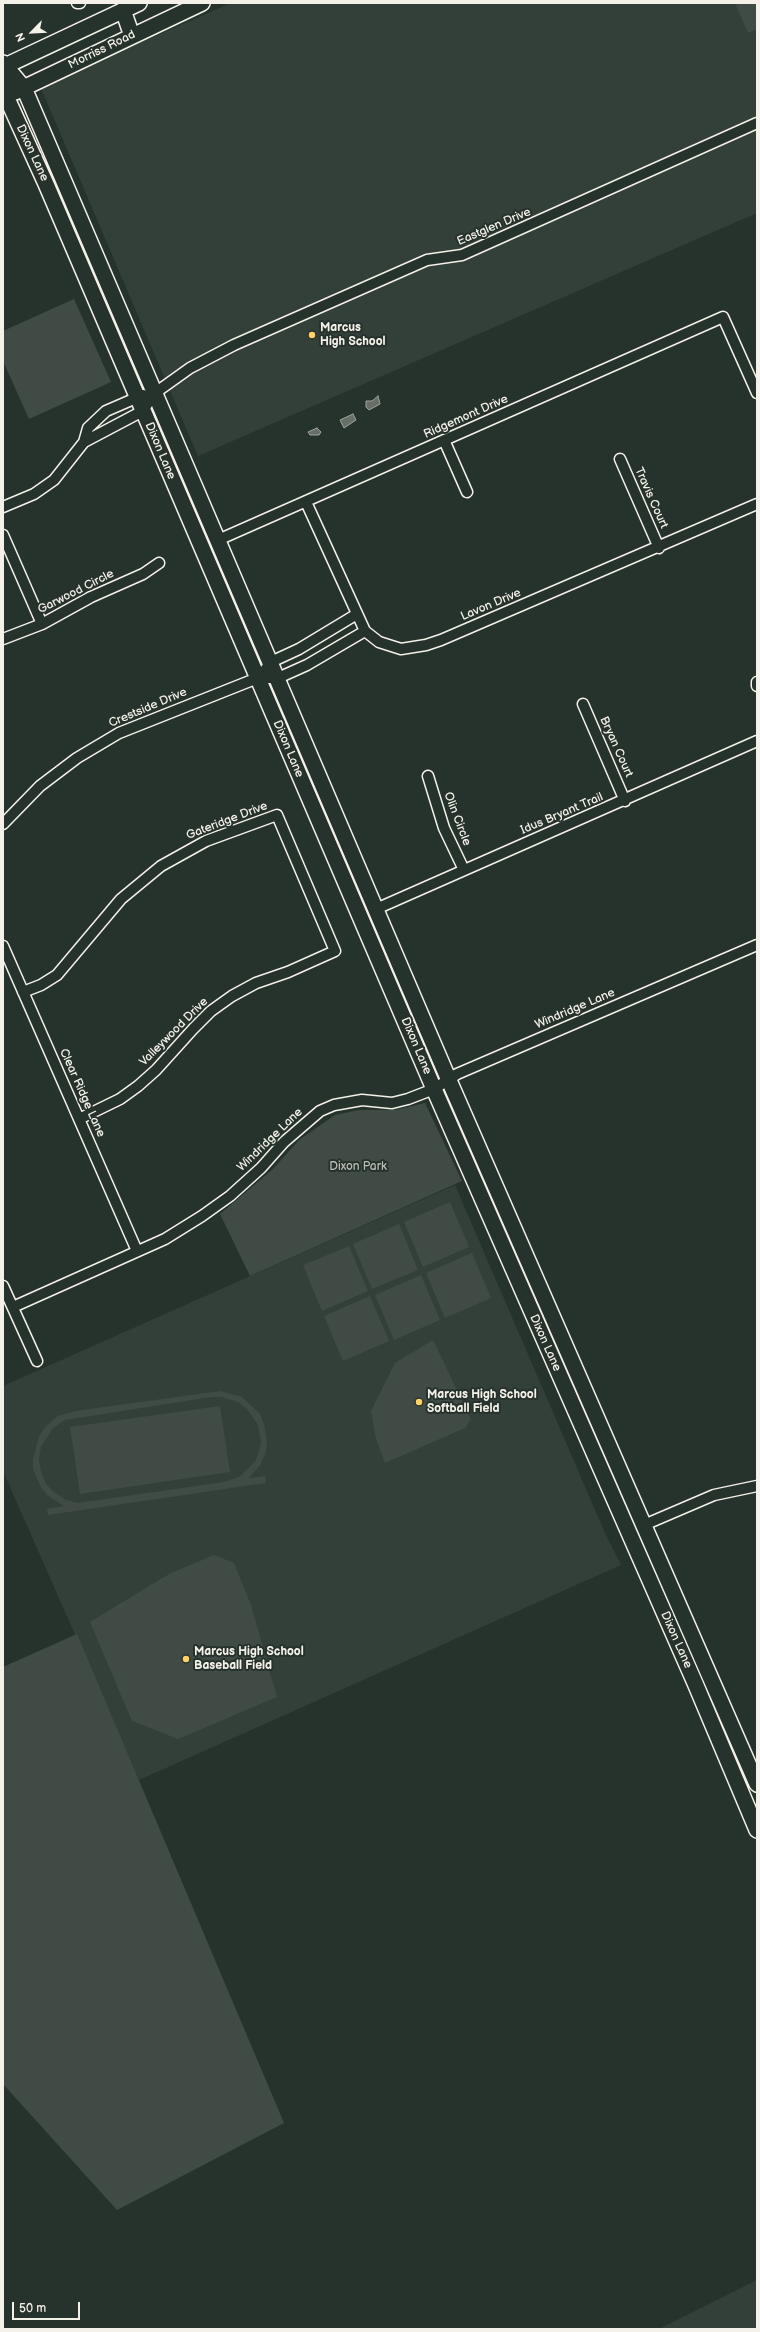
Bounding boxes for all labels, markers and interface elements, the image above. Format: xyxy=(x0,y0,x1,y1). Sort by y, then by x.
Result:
north arrow xyxy=(12,12,52,52)
street label: Morriss Road xyxy=(66,28,138,72)
text: N xyxy=(13,31,28,44)
street label: Dixon Lane xyxy=(13,122,51,184)
street label: Eastglen Drive xyxy=(455,205,533,249)
place label: Marcus High School xyxy=(320,321,386,349)
marker: Marcus High School xyxy=(307,330,317,340)
street label: Ridgemont Drive xyxy=(422,392,510,442)
street label: Dixon Lane xyxy=(141,420,179,482)
street label: Travis Court xyxy=(631,465,671,531)
street label: Garwood Circle xyxy=(36,567,116,617)
street label: Lavon Drive xyxy=(459,586,523,624)
street label: Crestside Drive xyxy=(107,685,189,731)
street label: Bryan Court xyxy=(596,714,636,780)
street label: Dixon Lane xyxy=(269,718,307,780)
street label: Olin Circle xyxy=(440,790,474,848)
street label: Idus Bryant Trail xyxy=(519,790,605,838)
street label: Gateridge Drive xyxy=(184,799,270,843)
street label: Windridge Lane xyxy=(533,986,617,1032)
street label: Valleywood Drive xyxy=(137,995,211,1069)
street label: Dixon Lane xyxy=(397,1015,435,1077)
street label: Clear Ridge Lane xyxy=(56,1047,108,1139)
street label: Windridge Lane xyxy=(234,1105,306,1175)
park label: Dixon Park xyxy=(329,1160,387,1174)
street label: Dixon Lane xyxy=(526,1312,564,1374)
place label: Marcus High School Softball Field xyxy=(427,1388,537,1416)
marker: Marcus High School Softball Field xyxy=(414,1397,424,1407)
street label: Dixon Lane xyxy=(657,1609,695,1671)
place label: Marcus High School Baseball Field xyxy=(194,1645,304,1673)
marker: Marcus High School Baseball Field xyxy=(181,1654,191,1664)
scale bar xyxy=(14,2294,82,2320)
text: 50 m xyxy=(19,2301,46,2316)

